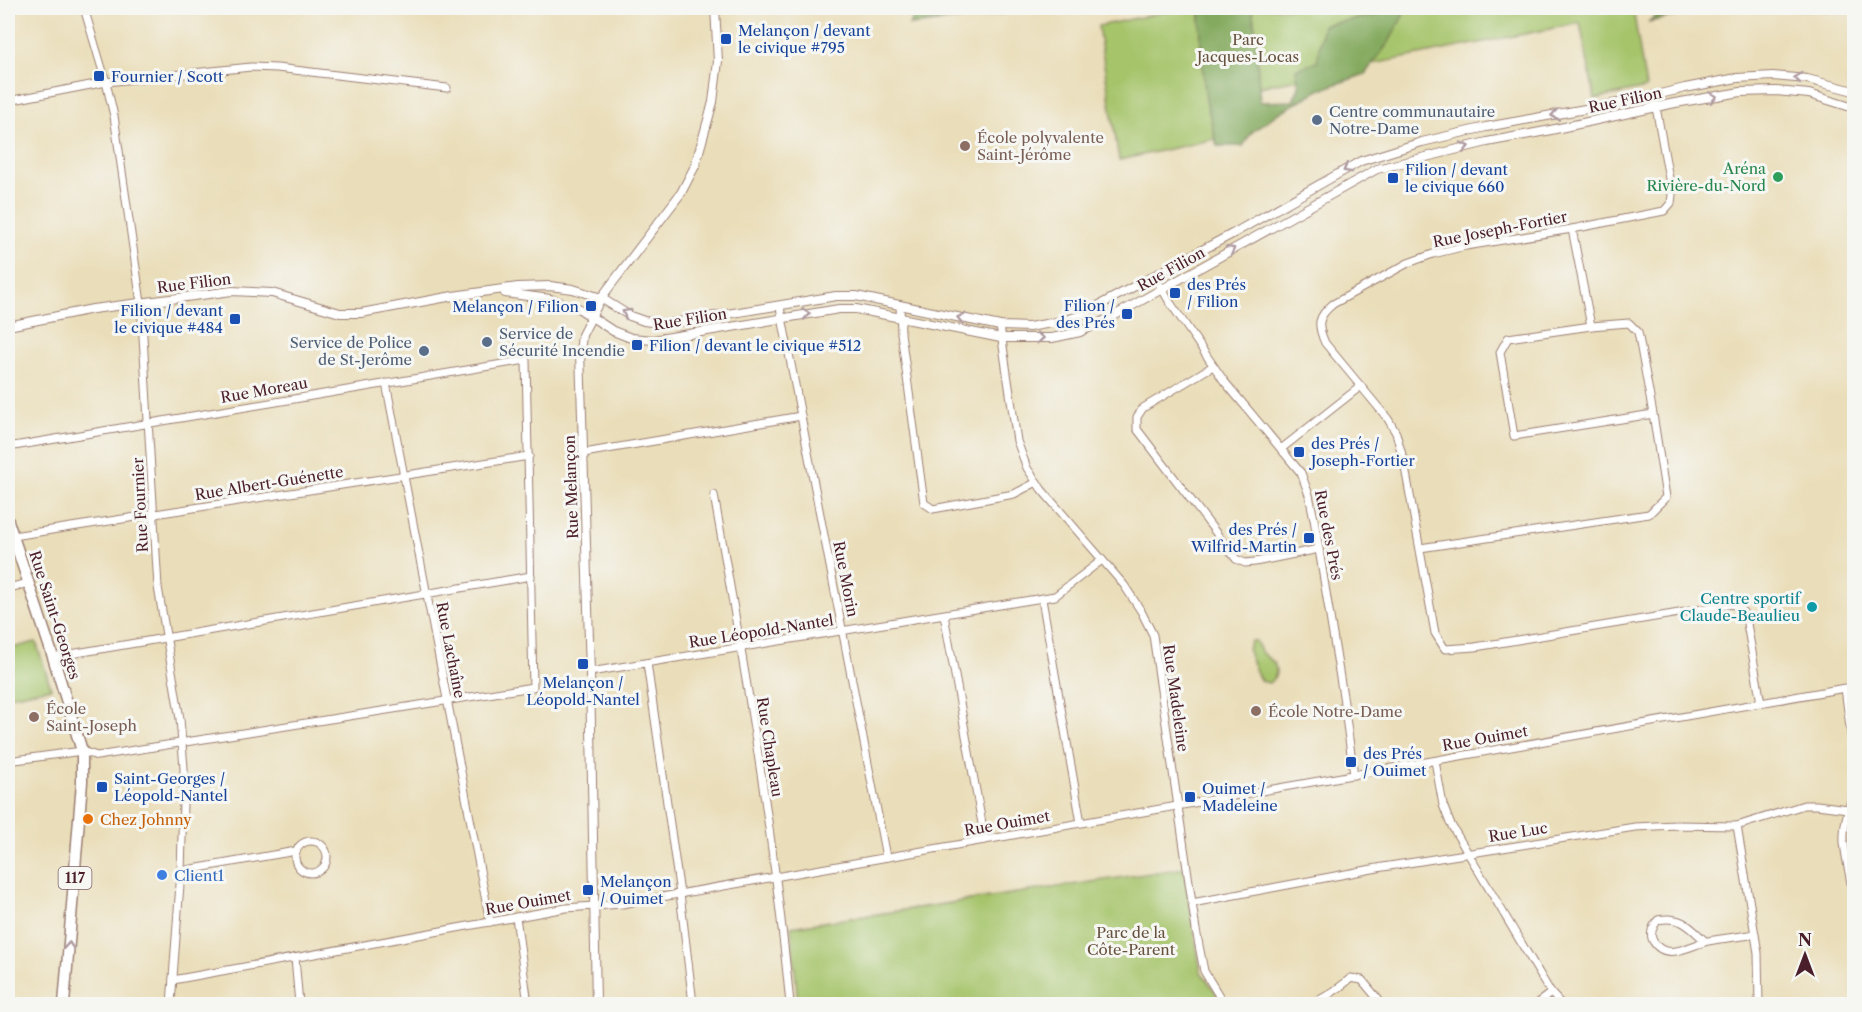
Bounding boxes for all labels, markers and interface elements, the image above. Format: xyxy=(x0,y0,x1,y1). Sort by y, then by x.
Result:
place label: Melançon / devant le civique #795 xyxy=(738,21,871,57)
park label: Parc Jacques-Locas xyxy=(1195,30,1299,66)
marker: Melançon / devant le civique #795 xyxy=(719,32,733,46)
place label: Fournier / Scott xyxy=(111,67,224,86)
marker: Fournier / Scott xyxy=(92,69,106,83)
one-way arrow xyxy=(1793,72,1802,85)
street label: Rue Filion xyxy=(1587,83,1664,117)
one-way arrow xyxy=(1707,91,1717,104)
place label: Centre communautaire Notre-Dame xyxy=(1329,102,1495,138)
one-way arrow xyxy=(1551,108,1561,121)
marker: Centre communautaire Notre-Dame xyxy=(1310,113,1324,127)
place label: École polyvalente Saint-Jérôme xyxy=(977,128,1104,164)
marker: École polyvalente Saint-Jérôme xyxy=(958,139,972,153)
one-way arrow xyxy=(1460,141,1470,154)
place label: Aréna Rivière-du-Nord xyxy=(1647,159,1766,195)
place label: Filion / devant le civique 660 xyxy=(1405,160,1509,196)
one-way arrow xyxy=(1343,162,1353,173)
marker: Aréna Rivière-du-Nord xyxy=(1771,170,1785,184)
marker: Filion / devant le civique 660 xyxy=(1386,171,1400,185)
street label: Rue Joseph-Fortier xyxy=(1431,207,1569,251)
street label: Rue Filion xyxy=(1134,242,1209,295)
one-way arrow xyxy=(1225,246,1236,258)
street label: Rue Filion xyxy=(156,269,233,297)
place label: des Prés / Filion xyxy=(1187,275,1246,311)
marker: des Prés / Filion xyxy=(1168,286,1182,300)
place label: Filion / des Prés xyxy=(1056,296,1115,332)
place label: Melançon / Filion xyxy=(452,297,580,316)
marker: Melançon / Filion xyxy=(584,299,598,313)
place label: Filion / devant le civique #484 xyxy=(114,301,224,337)
street label: Rue Filion xyxy=(652,304,729,334)
marker: Filion / des Prés xyxy=(1120,307,1134,321)
one-way arrow xyxy=(801,308,811,321)
one-way arrow xyxy=(622,309,632,320)
marker: Filion / devant le civique #484 xyxy=(228,312,242,326)
one-way arrow xyxy=(957,312,967,325)
place label: Service de Sécurité Incendie xyxy=(499,324,625,360)
one-way arrow xyxy=(1036,332,1045,344)
place label: Service de Police de St-Jerôme xyxy=(290,333,412,369)
marker: Service de Sécurité Incendie xyxy=(480,335,494,349)
place label: Filion / devant le civique #512 xyxy=(649,336,861,355)
marker: Filion / devant le civique #512 xyxy=(630,338,644,352)
marker: Service de Police de St-Jerôme xyxy=(417,344,431,358)
street label: Rue Moreau xyxy=(219,373,309,407)
street label: Rue Melançon xyxy=(560,434,582,539)
place label: des Prés / Joseph-Fortier xyxy=(1309,434,1416,470)
marker: des Prés / Joseph-Fortier xyxy=(1292,445,1306,459)
street label: Rue Fournier xyxy=(128,456,152,553)
street label: Rue Albert-Guénette xyxy=(193,462,345,504)
street label: Rue des Prés xyxy=(1311,488,1347,582)
place label: des Prés / Wilfrid-Martin xyxy=(1190,520,1298,556)
marker: des Prés / Wilfrid-Martin xyxy=(1302,531,1316,545)
street label: Rue Morin xyxy=(829,539,863,619)
street label: Rue Saint-Georges xyxy=(25,548,85,682)
place label: Centre sportif Claude-Beaulieu xyxy=(1680,589,1802,625)
street label: Rue Lachaîne xyxy=(432,600,470,700)
marker: Centre sportif Claude-Beaulieu xyxy=(1805,600,1819,614)
street label: Rue Léopold-Nantel xyxy=(687,610,835,652)
street label: Rue Madeleine xyxy=(1159,643,1193,753)
marker: Melançon / Léopold-Nantel xyxy=(576,657,590,671)
place label: Melançon / Léopold-Nantel xyxy=(526,673,640,709)
street label: Rue Chapleau xyxy=(753,696,787,798)
place label: École Saint-Joseph xyxy=(46,699,137,735)
place label: École Notre-Dame xyxy=(1268,702,1402,721)
marker: École Notre-Dame xyxy=(1249,704,1263,718)
marker: École Saint-Joseph xyxy=(27,710,41,724)
street label: Rue Ouimet xyxy=(1441,721,1530,755)
place label: des Prés / Ouimet xyxy=(1363,744,1427,780)
marker: des Prés / Ouimet xyxy=(1344,755,1358,769)
place label: Saint-Georges / Léopold-Nantel xyxy=(114,769,228,805)
place label: Ouimet / Madeleine xyxy=(1202,779,1278,815)
marker: Saint-Georges / Léopold-Nantel xyxy=(95,780,109,794)
marker: Ouimet / Madeleine xyxy=(1183,790,1197,804)
street label: Rue Ouimet xyxy=(963,806,1052,840)
place label: Chez Johnny xyxy=(100,810,192,829)
marker: Chez Johnny xyxy=(81,812,95,826)
street label: Rue Luc xyxy=(1487,818,1549,846)
place label: Client1 xyxy=(174,866,225,885)
road number: 117 xyxy=(58,867,92,889)
marker: Client1 xyxy=(155,868,169,882)
place label: Melançon / Ouimet xyxy=(600,872,672,908)
marker: Melançon / Ouimet xyxy=(581,883,595,897)
street label: Rue Ouimet xyxy=(484,885,573,919)
park label: Parc de la Côte-Parent xyxy=(1087,923,1176,959)
north arrow xyxy=(1775,925,1835,985)
text: N xyxy=(1798,930,1812,950)
one-way arrow xyxy=(63,942,76,951)

